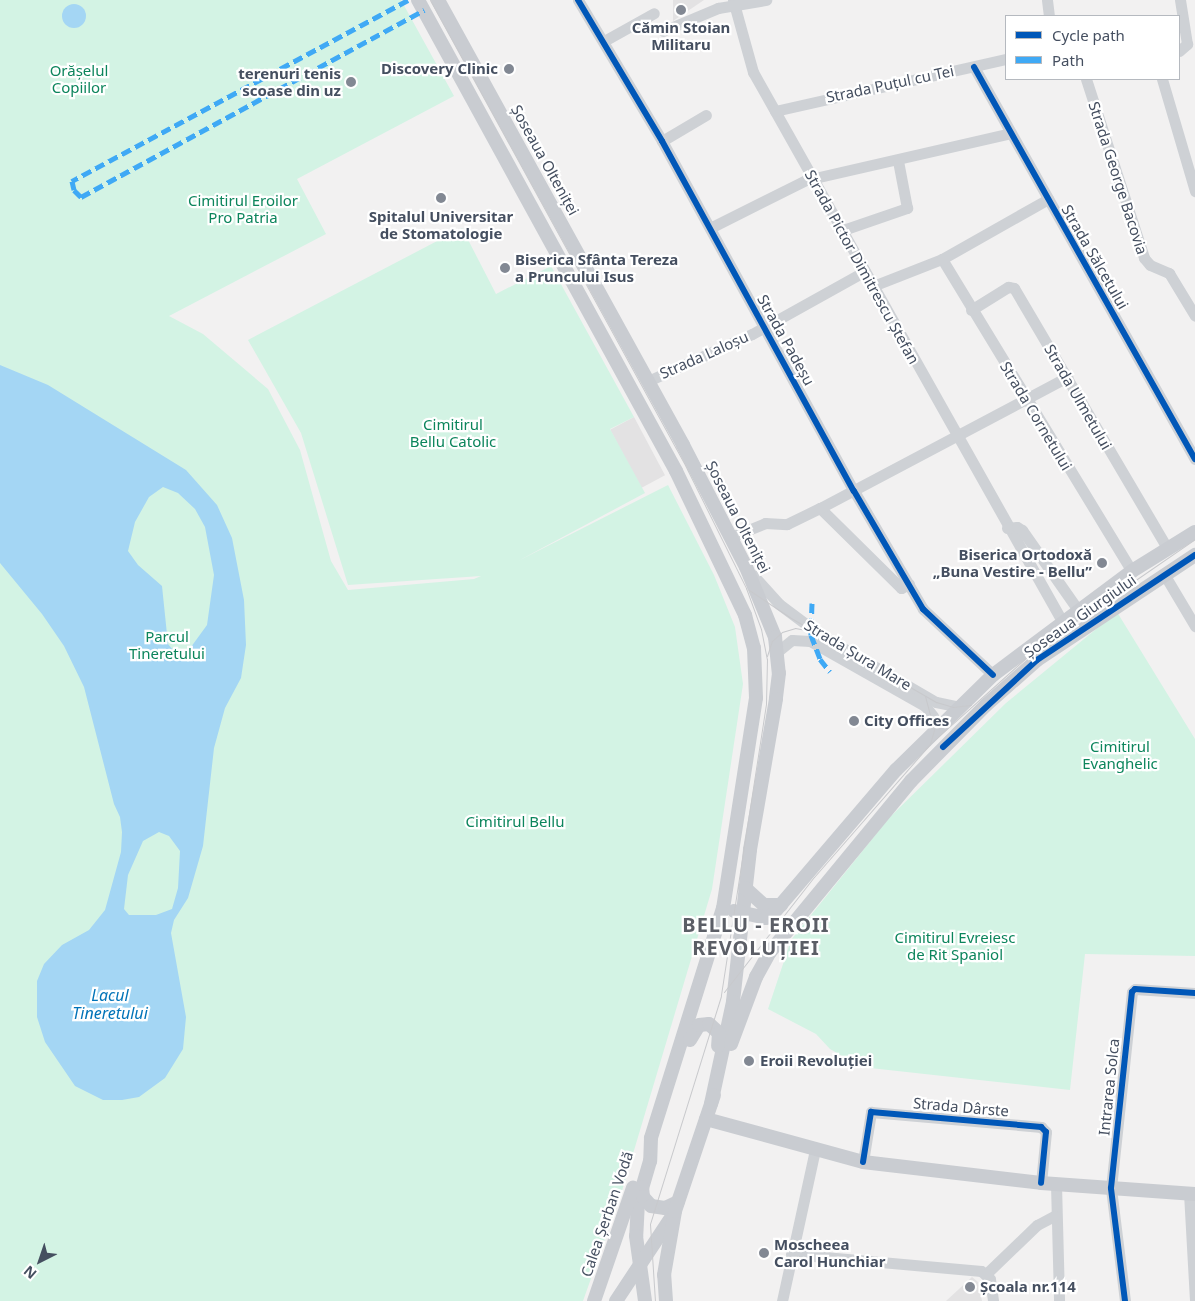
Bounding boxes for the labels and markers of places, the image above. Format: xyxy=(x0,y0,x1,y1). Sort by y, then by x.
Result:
marker: Cămin Stoian Militaru xyxy=(675,4,687,16)
place label: Cămin Stoian Militaru xyxy=(632,18,730,53)
place label: Discovery Clinic xyxy=(381,60,498,78)
marker: Discovery Clinic xyxy=(502,62,516,76)
place label: terenuri tenis scoase din uz xyxy=(238,64,341,99)
marker: terenuri tenis scoase din uz xyxy=(345,76,357,88)
marker: Spitalul Universitar de Stomatologie xyxy=(434,191,448,205)
place label: Spitalul Universitar de Stomatologie xyxy=(369,207,513,242)
place label: Biserica Sfânta Tereza a Pruncului Isus xyxy=(515,250,678,285)
marker: Biserica Sfânta Tereza a Pruncului Isus xyxy=(499,262,511,274)
place label: Biserica Ortodoxă „Buna Vestire - Bellu” xyxy=(933,545,1092,580)
marker: Biserica Ortodoxă „Buna Vestire - Bellu” xyxy=(1096,557,1108,569)
place label: City Offices xyxy=(864,712,949,730)
marker: City Offices xyxy=(848,715,860,727)
place label: Eroii Revoluției xyxy=(760,1052,872,1070)
marker: Eroii Revoluției xyxy=(742,1054,756,1068)
place label: Moscheea Carol Hunchiar xyxy=(774,1235,885,1270)
marker: Moscheea Carol Hunchiar xyxy=(758,1247,770,1259)
place label: Școala nr.114 xyxy=(980,1278,1076,1296)
marker: Școala nr.114 xyxy=(964,1281,976,1293)

